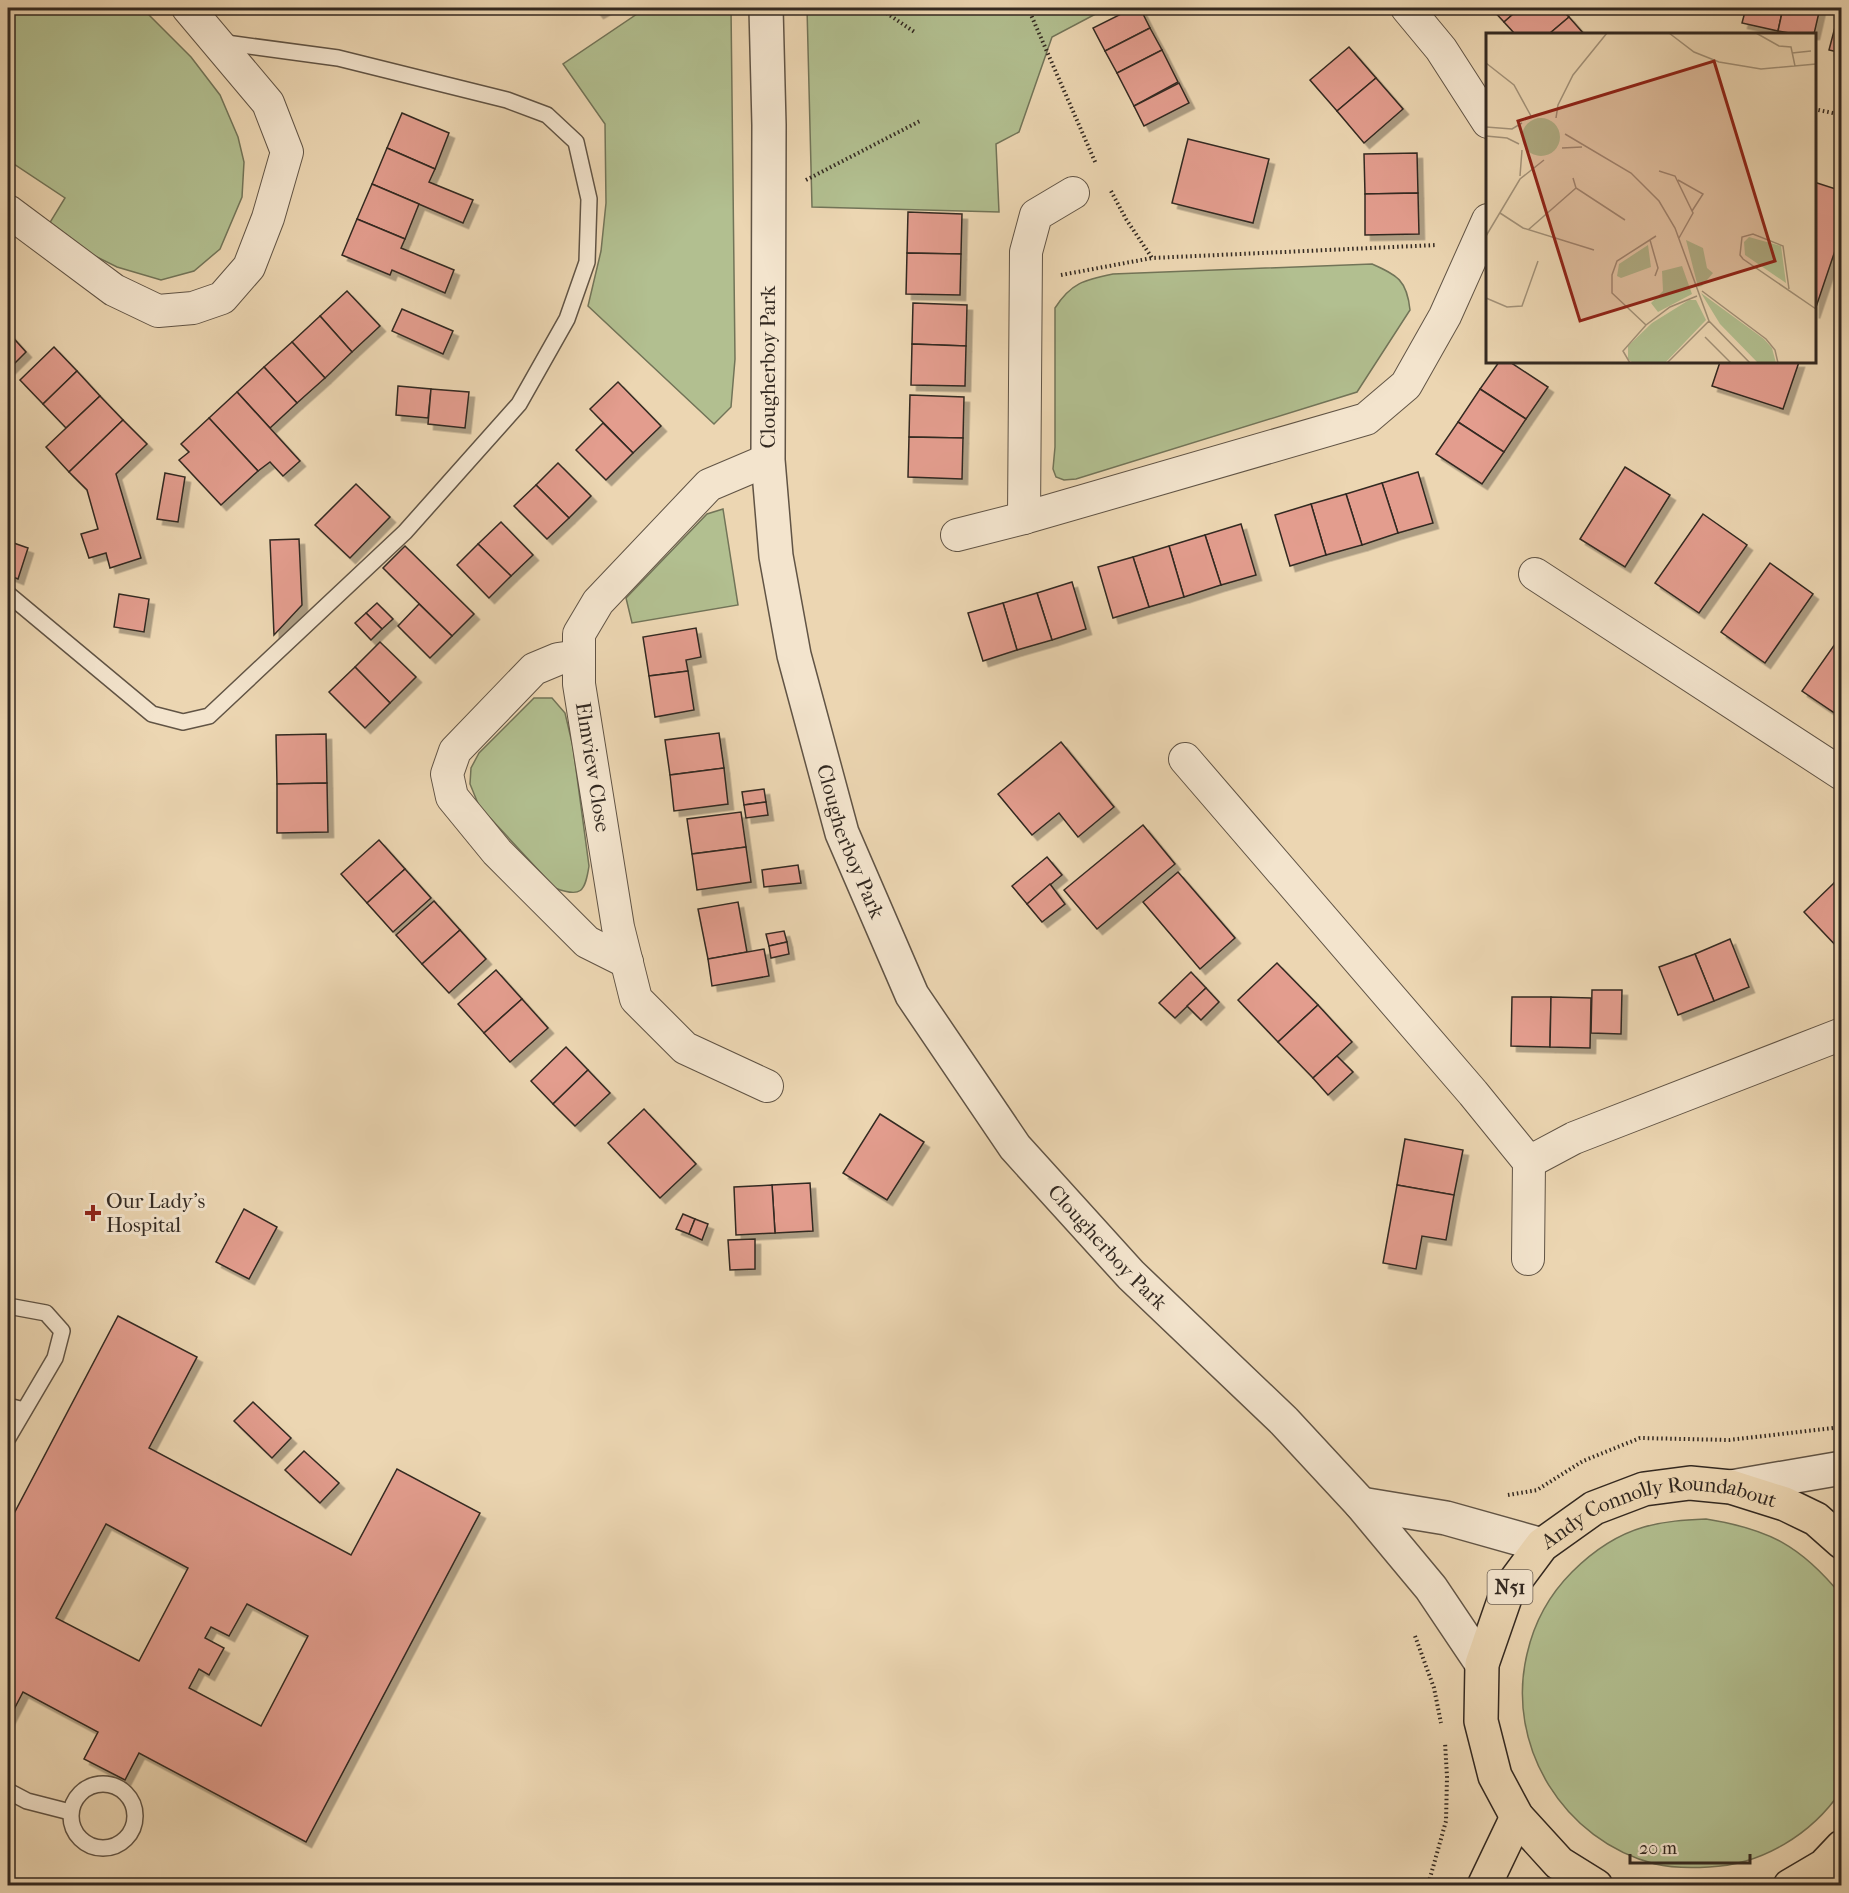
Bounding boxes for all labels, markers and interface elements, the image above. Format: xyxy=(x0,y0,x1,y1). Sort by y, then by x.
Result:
inset map xyxy=(1486,33,1816,363)
street label: Clougherboy Park xyxy=(756,285,780,448)
street label: Elmview Close xyxy=(571,700,615,834)
street label: Clougherboy Park xyxy=(812,762,890,922)
street label: Clougherboy Park xyxy=(1043,1180,1172,1315)
place label: Our Lady’s Hospital xyxy=(106,1189,206,1237)
marker: Our Lady’s Hospital xyxy=(84,1204,102,1222)
street label: Andy Connolly Roundabout xyxy=(1536,1471,1780,1554)
road number: N51 xyxy=(1488,1570,1532,1604)
scale bar xyxy=(1630,1827,1750,1865)
text: 20 m xyxy=(1639,1838,1677,1859)

